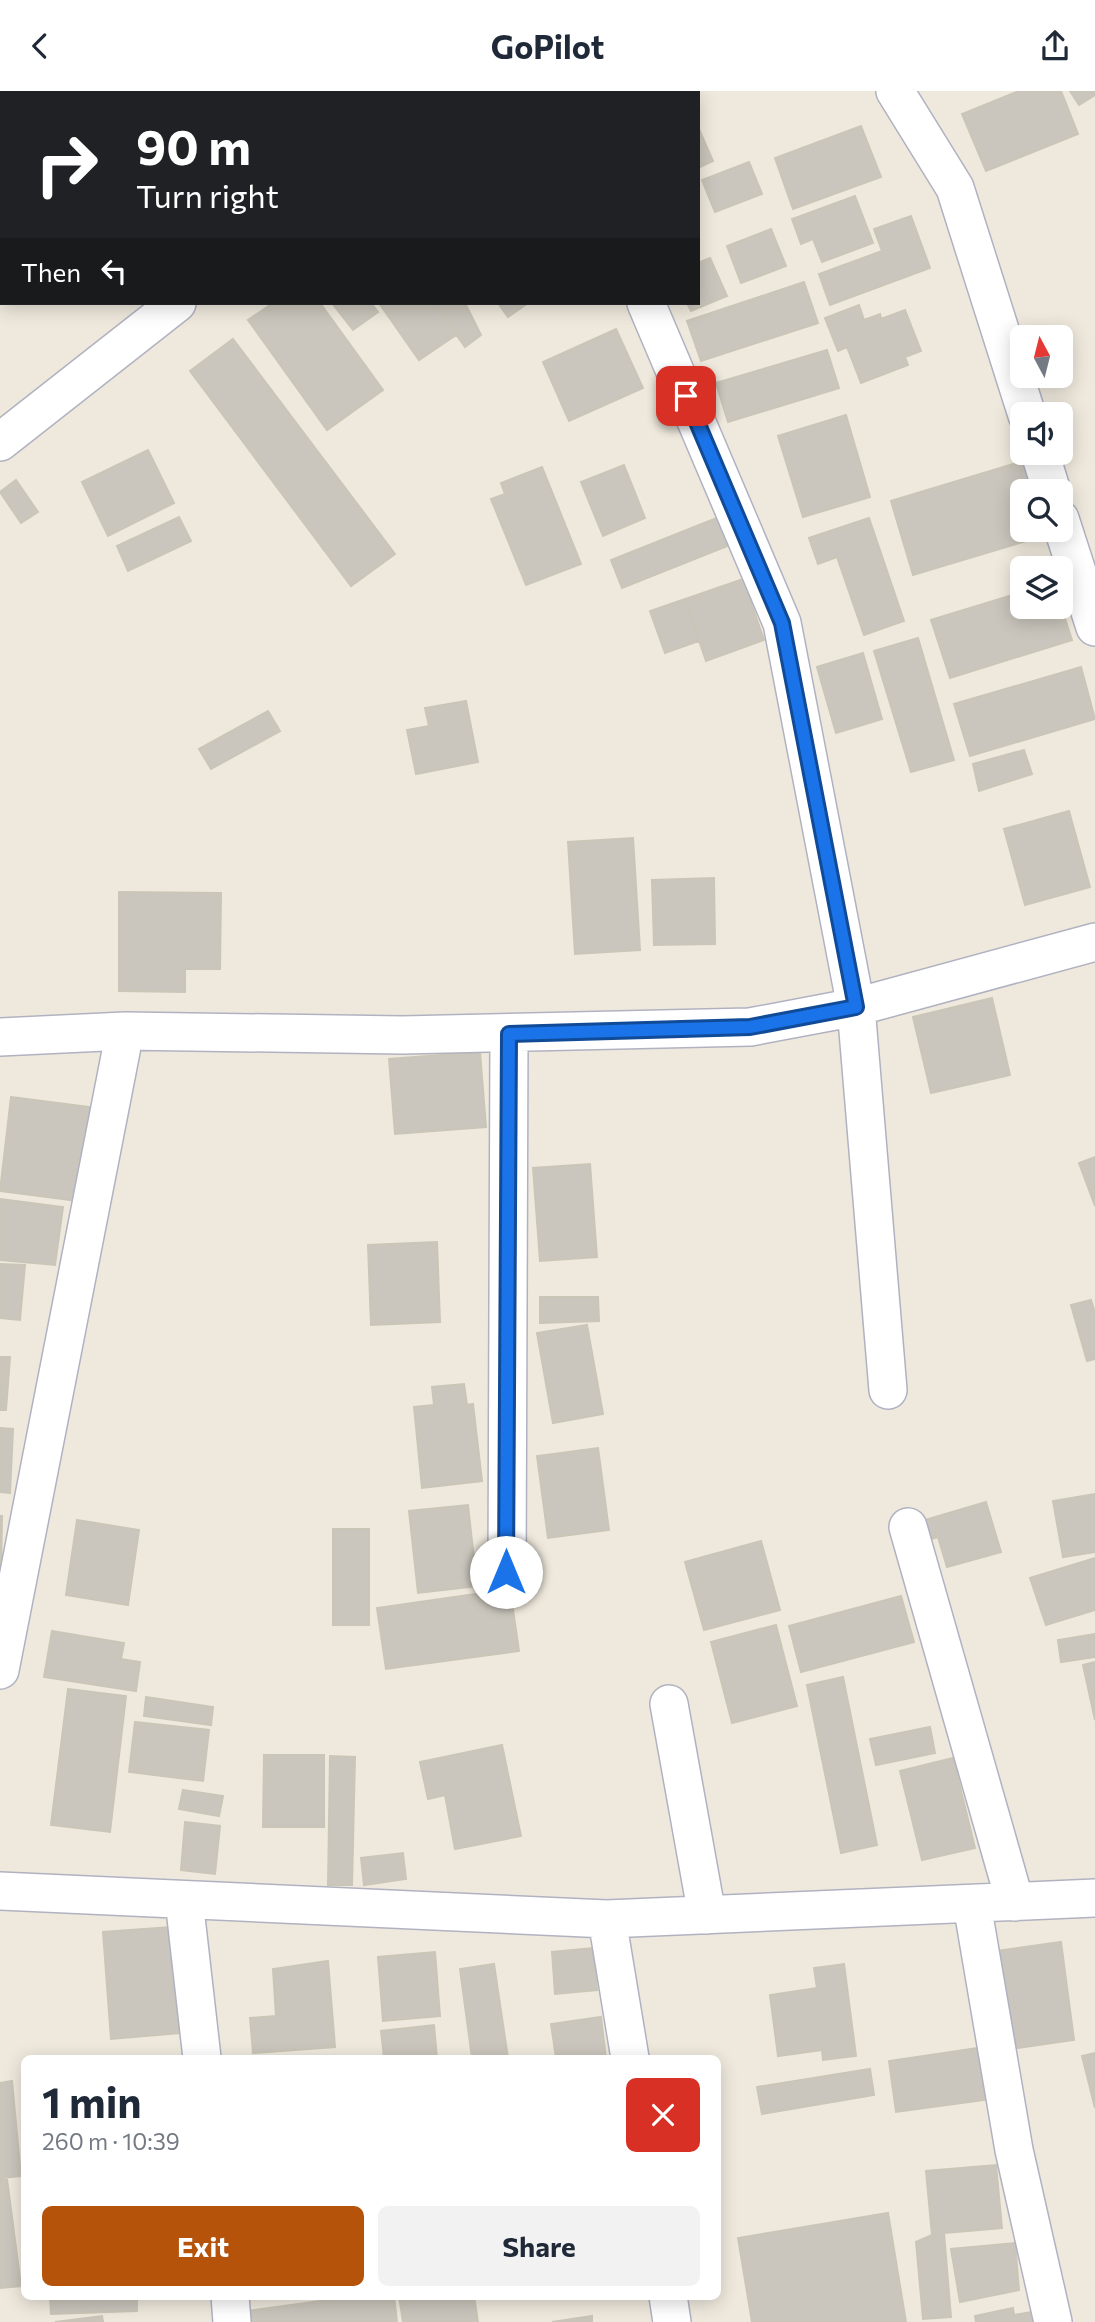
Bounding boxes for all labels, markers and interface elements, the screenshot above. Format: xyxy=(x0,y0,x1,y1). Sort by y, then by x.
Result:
text: GoPilot xyxy=(491,26,604,66)
icon: back xyxy=(21,27,59,65)
icon: share xyxy=(1036,27,1074,65)
text: 90 m xyxy=(136,115,251,175)
icon: right xyxy=(21,119,112,210)
text: Turn right xyxy=(136,175,279,215)
icon: left xyxy=(95,252,133,290)
text: Then xyxy=(21,256,81,287)
north arrow xyxy=(1010,325,1073,389)
map controls xyxy=(1010,325,1073,619)
pin xyxy=(656,366,716,426)
icon: arrive xyxy=(667,377,705,415)
button: sound xyxy=(1010,402,1073,465)
button: search xyxy=(1010,479,1073,542)
button: layers xyxy=(1010,556,1073,619)
position arrow xyxy=(469,1535,543,1609)
text: 1 min xyxy=(42,2075,142,2127)
button: close xyxy=(626,2078,700,2152)
text: 260 m · 10:39 xyxy=(42,2127,180,2155)
button: Exit xyxy=(42,2206,364,2286)
button: Share xyxy=(378,2206,700,2286)

